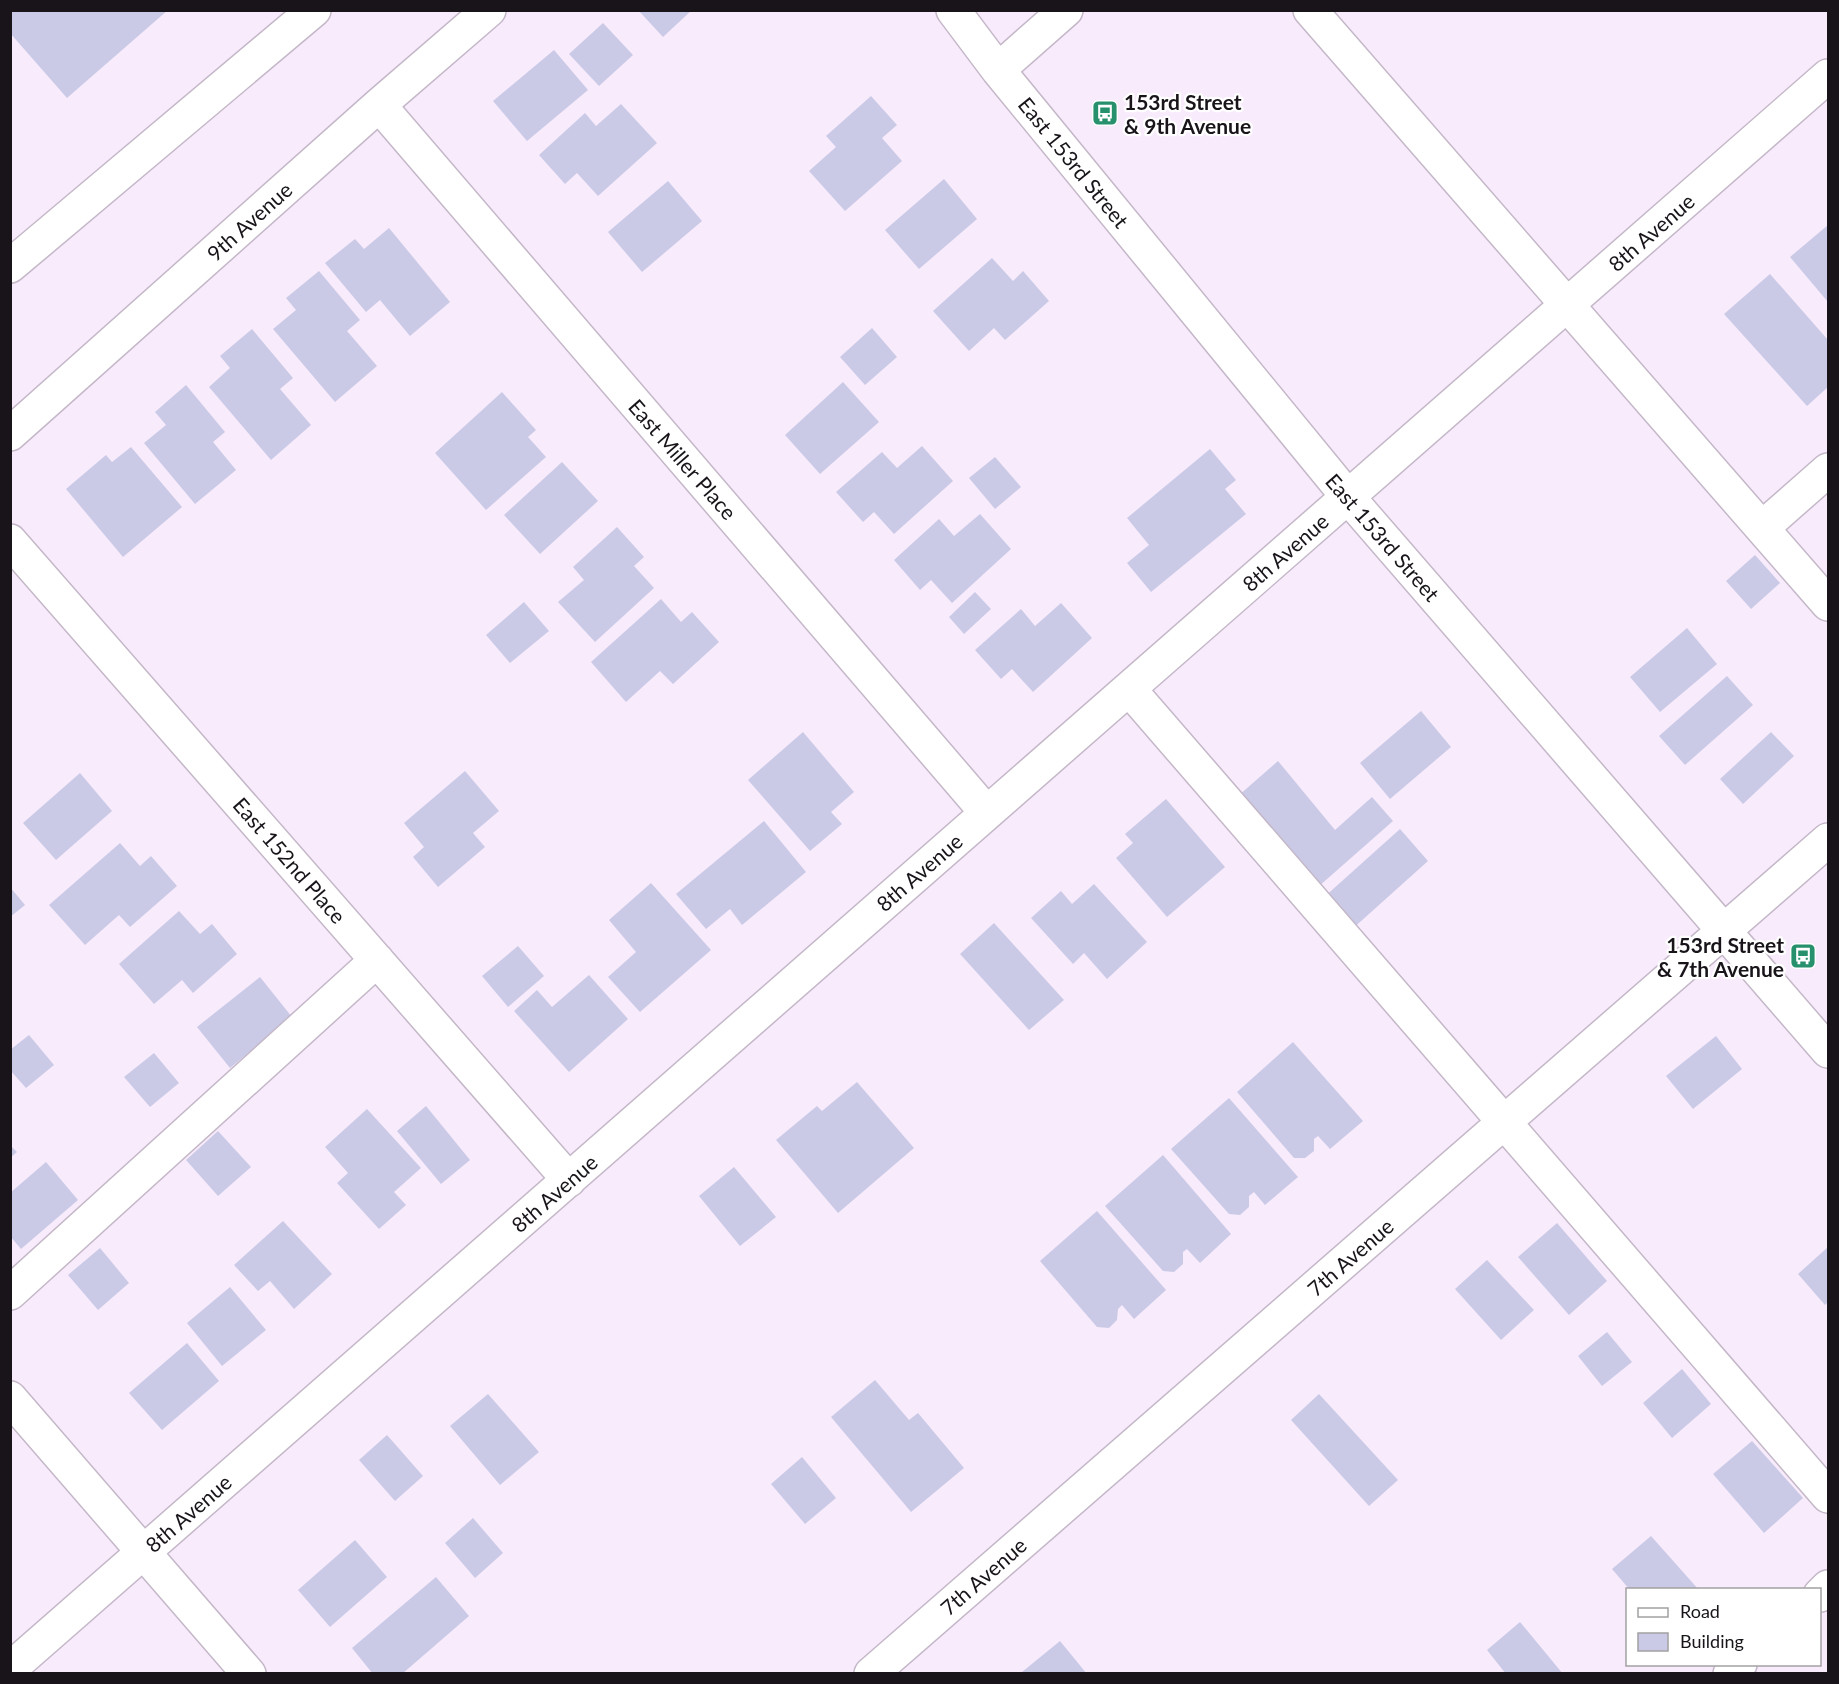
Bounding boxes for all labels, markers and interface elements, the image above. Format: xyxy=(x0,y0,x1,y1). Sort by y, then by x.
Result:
place label: 153rd Street & 9th Avenue xyxy=(1124,89,1251,138)
street label: East 153rd Street xyxy=(1014,92,1135,233)
bus stop icon: 153rd Street & 9th Avenue xyxy=(1090,98,1120,128)
street label: 9th Avenue xyxy=(201,176,297,266)
street label: 8th Avenue xyxy=(1603,188,1699,276)
street label: East Miller Place xyxy=(624,394,742,524)
street label: East 153rd Street xyxy=(1321,468,1445,606)
street label: 8th Avenue xyxy=(1237,508,1333,596)
street label: East 152nd Place xyxy=(229,792,351,928)
street label: 8th Avenue xyxy=(871,828,967,916)
place label: 153rd Street & 7th Avenue xyxy=(1657,932,1784,981)
bus stop icon: 153rd Street & 7th Avenue xyxy=(1788,941,1818,971)
street label: 8th Avenue xyxy=(506,1149,602,1237)
street label: 7th Avenue xyxy=(1302,1213,1398,1301)
street label: 8th Avenue xyxy=(140,1469,236,1557)
street label: 7th Avenue xyxy=(935,1532,1031,1620)
legend xyxy=(1626,1588,1821,1666)
text: Road xyxy=(1680,1600,1720,1622)
text: Building xyxy=(1680,1630,1744,1652)

